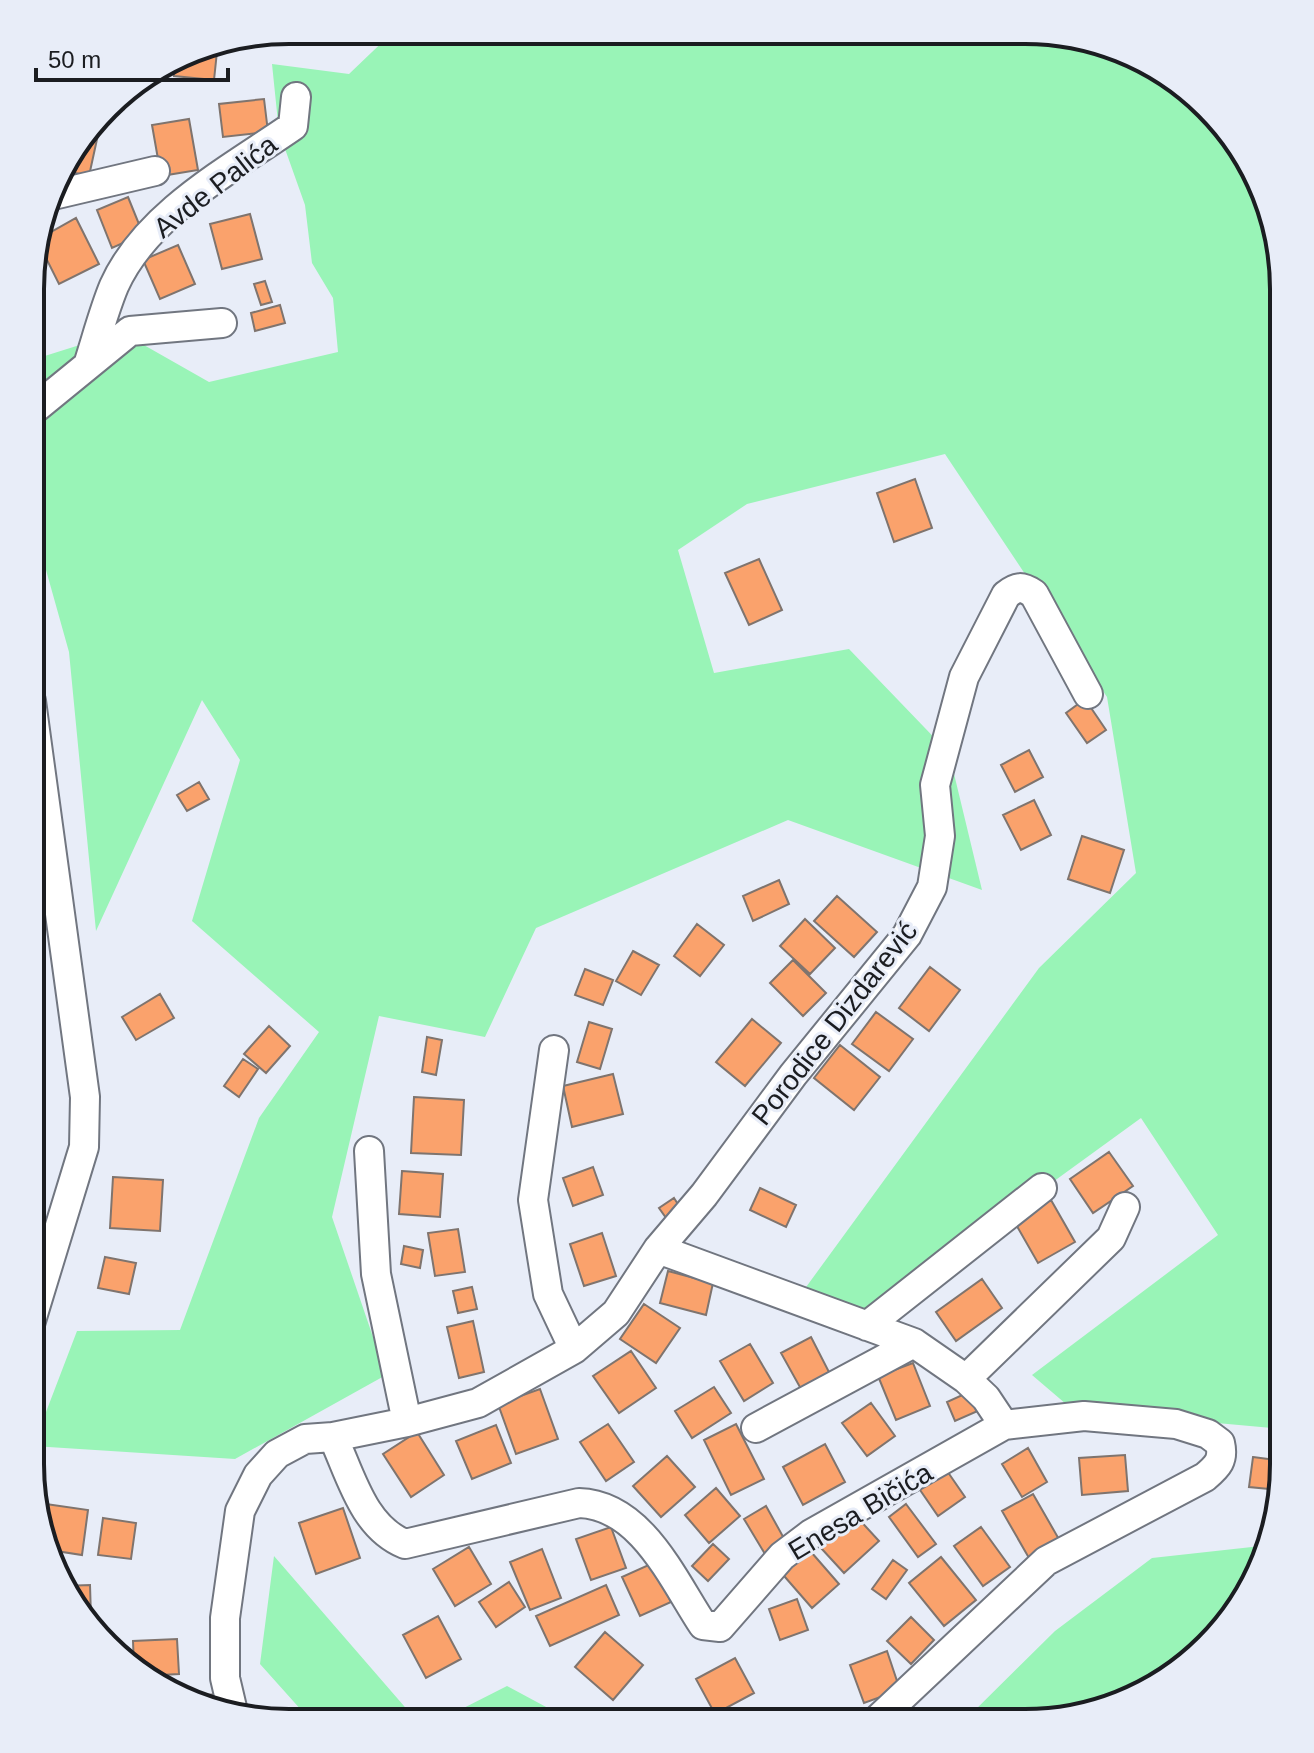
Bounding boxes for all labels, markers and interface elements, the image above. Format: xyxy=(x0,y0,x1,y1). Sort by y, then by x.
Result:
scale bar xyxy=(36,32,228,82)
text: 50 m xyxy=(48,46,101,73)
street label: Avde Palića xyxy=(148,129,283,244)
street label: Porodice Dizdarević xyxy=(746,916,923,1131)
street label: Enesa Bičića xyxy=(783,1456,938,1566)

